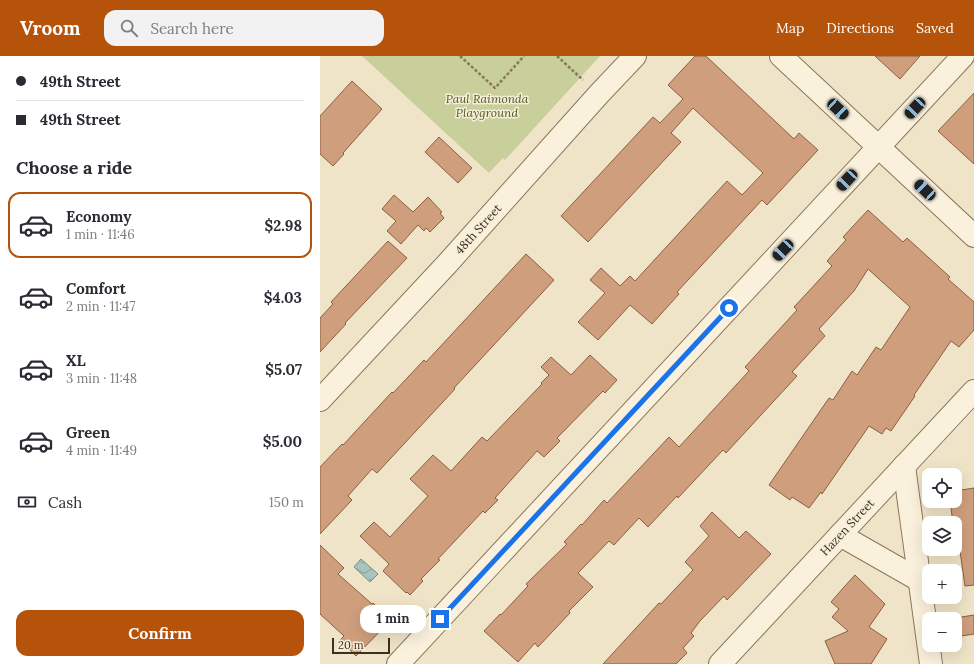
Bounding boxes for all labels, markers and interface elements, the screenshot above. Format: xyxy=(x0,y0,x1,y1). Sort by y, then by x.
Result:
search box xyxy=(104,10,384,46)
text: Vroom xyxy=(20,16,80,40)
icon: search xyxy=(118,17,140,39)
text: Search here xyxy=(150,19,234,38)
text: Map xyxy=(776,19,804,37)
text: Directions xyxy=(826,19,894,37)
text: Saved xyxy=(916,19,954,37)
text: 49th Street xyxy=(40,72,121,91)
park label: Paul Raimonda Playground xyxy=(446,91,529,120)
car xyxy=(902,95,928,121)
car xyxy=(825,96,851,122)
text: 49th Street xyxy=(40,110,121,129)
text: Choose a ride xyxy=(16,156,132,179)
car xyxy=(834,167,860,193)
car xyxy=(912,177,938,203)
street label: 48th Street xyxy=(452,201,505,257)
icon: car xyxy=(18,207,54,243)
text: Economy xyxy=(66,207,131,226)
text: $2.98 xyxy=(264,216,302,235)
text: 1 min · 11:46 xyxy=(66,226,135,243)
car xyxy=(770,237,796,263)
icon: car xyxy=(18,279,54,315)
text: Comfort xyxy=(66,279,126,298)
text: $4.03 xyxy=(264,288,302,307)
text: 2 min · 11:47 xyxy=(66,298,135,315)
route start xyxy=(720,299,738,317)
icon: car xyxy=(18,351,54,387)
text: XL xyxy=(66,351,86,370)
text: $5.07 xyxy=(265,360,302,379)
text: 3 min · 11:48 xyxy=(66,370,137,387)
icon: car xyxy=(18,423,54,459)
text: Green xyxy=(66,423,110,442)
text: $5.00 xyxy=(263,432,302,451)
text: 4 min · 11:49 xyxy=(66,442,137,459)
map controls xyxy=(922,468,962,652)
button: locate xyxy=(922,468,962,508)
icon: cash xyxy=(16,491,38,513)
text: Cash xyxy=(48,493,82,512)
text: 150 m xyxy=(269,494,304,511)
street label: Hazen Street xyxy=(817,495,877,559)
button: layers xyxy=(922,516,962,556)
button: + xyxy=(922,564,962,604)
callout: 1 min xyxy=(360,605,426,633)
button: Confirm xyxy=(16,610,304,656)
text: 1 min xyxy=(376,610,410,627)
route end xyxy=(431,610,449,628)
button: − xyxy=(922,612,962,652)
scale bar xyxy=(332,636,390,655)
text: 20 m xyxy=(338,638,363,652)

